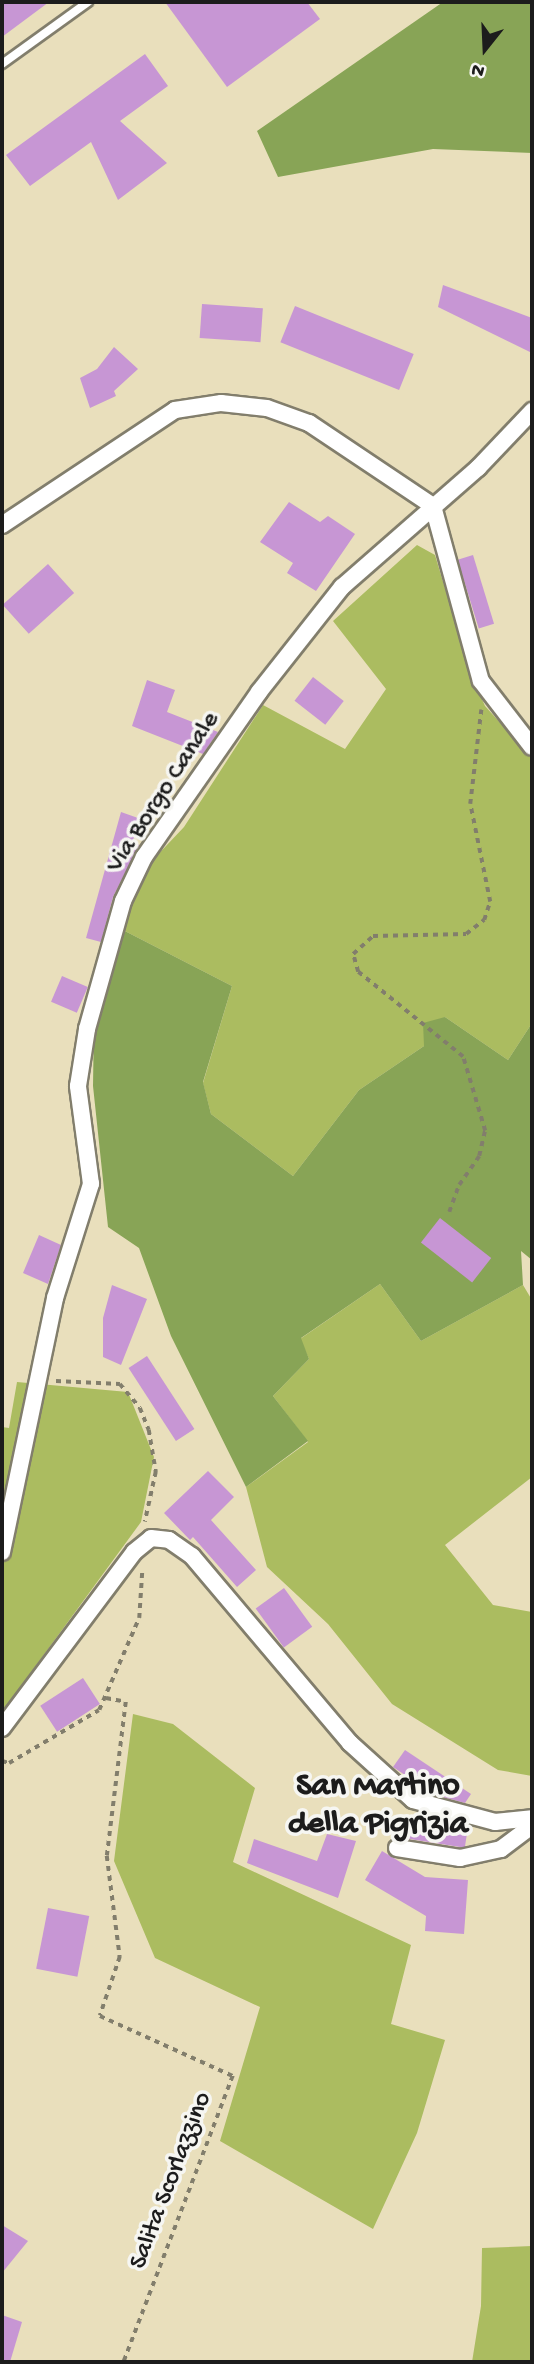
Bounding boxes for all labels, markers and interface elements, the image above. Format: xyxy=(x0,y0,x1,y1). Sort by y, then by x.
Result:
north arrow xyxy=(450,14,520,84)
text: N xyxy=(469,57,488,82)
street label: Via Borgo Canale xyxy=(100,707,228,879)
district label: San Martino della Pigrizia xyxy=(288,1768,468,1846)
street label: Salita Scorlazzino xyxy=(124,2088,220,2274)

